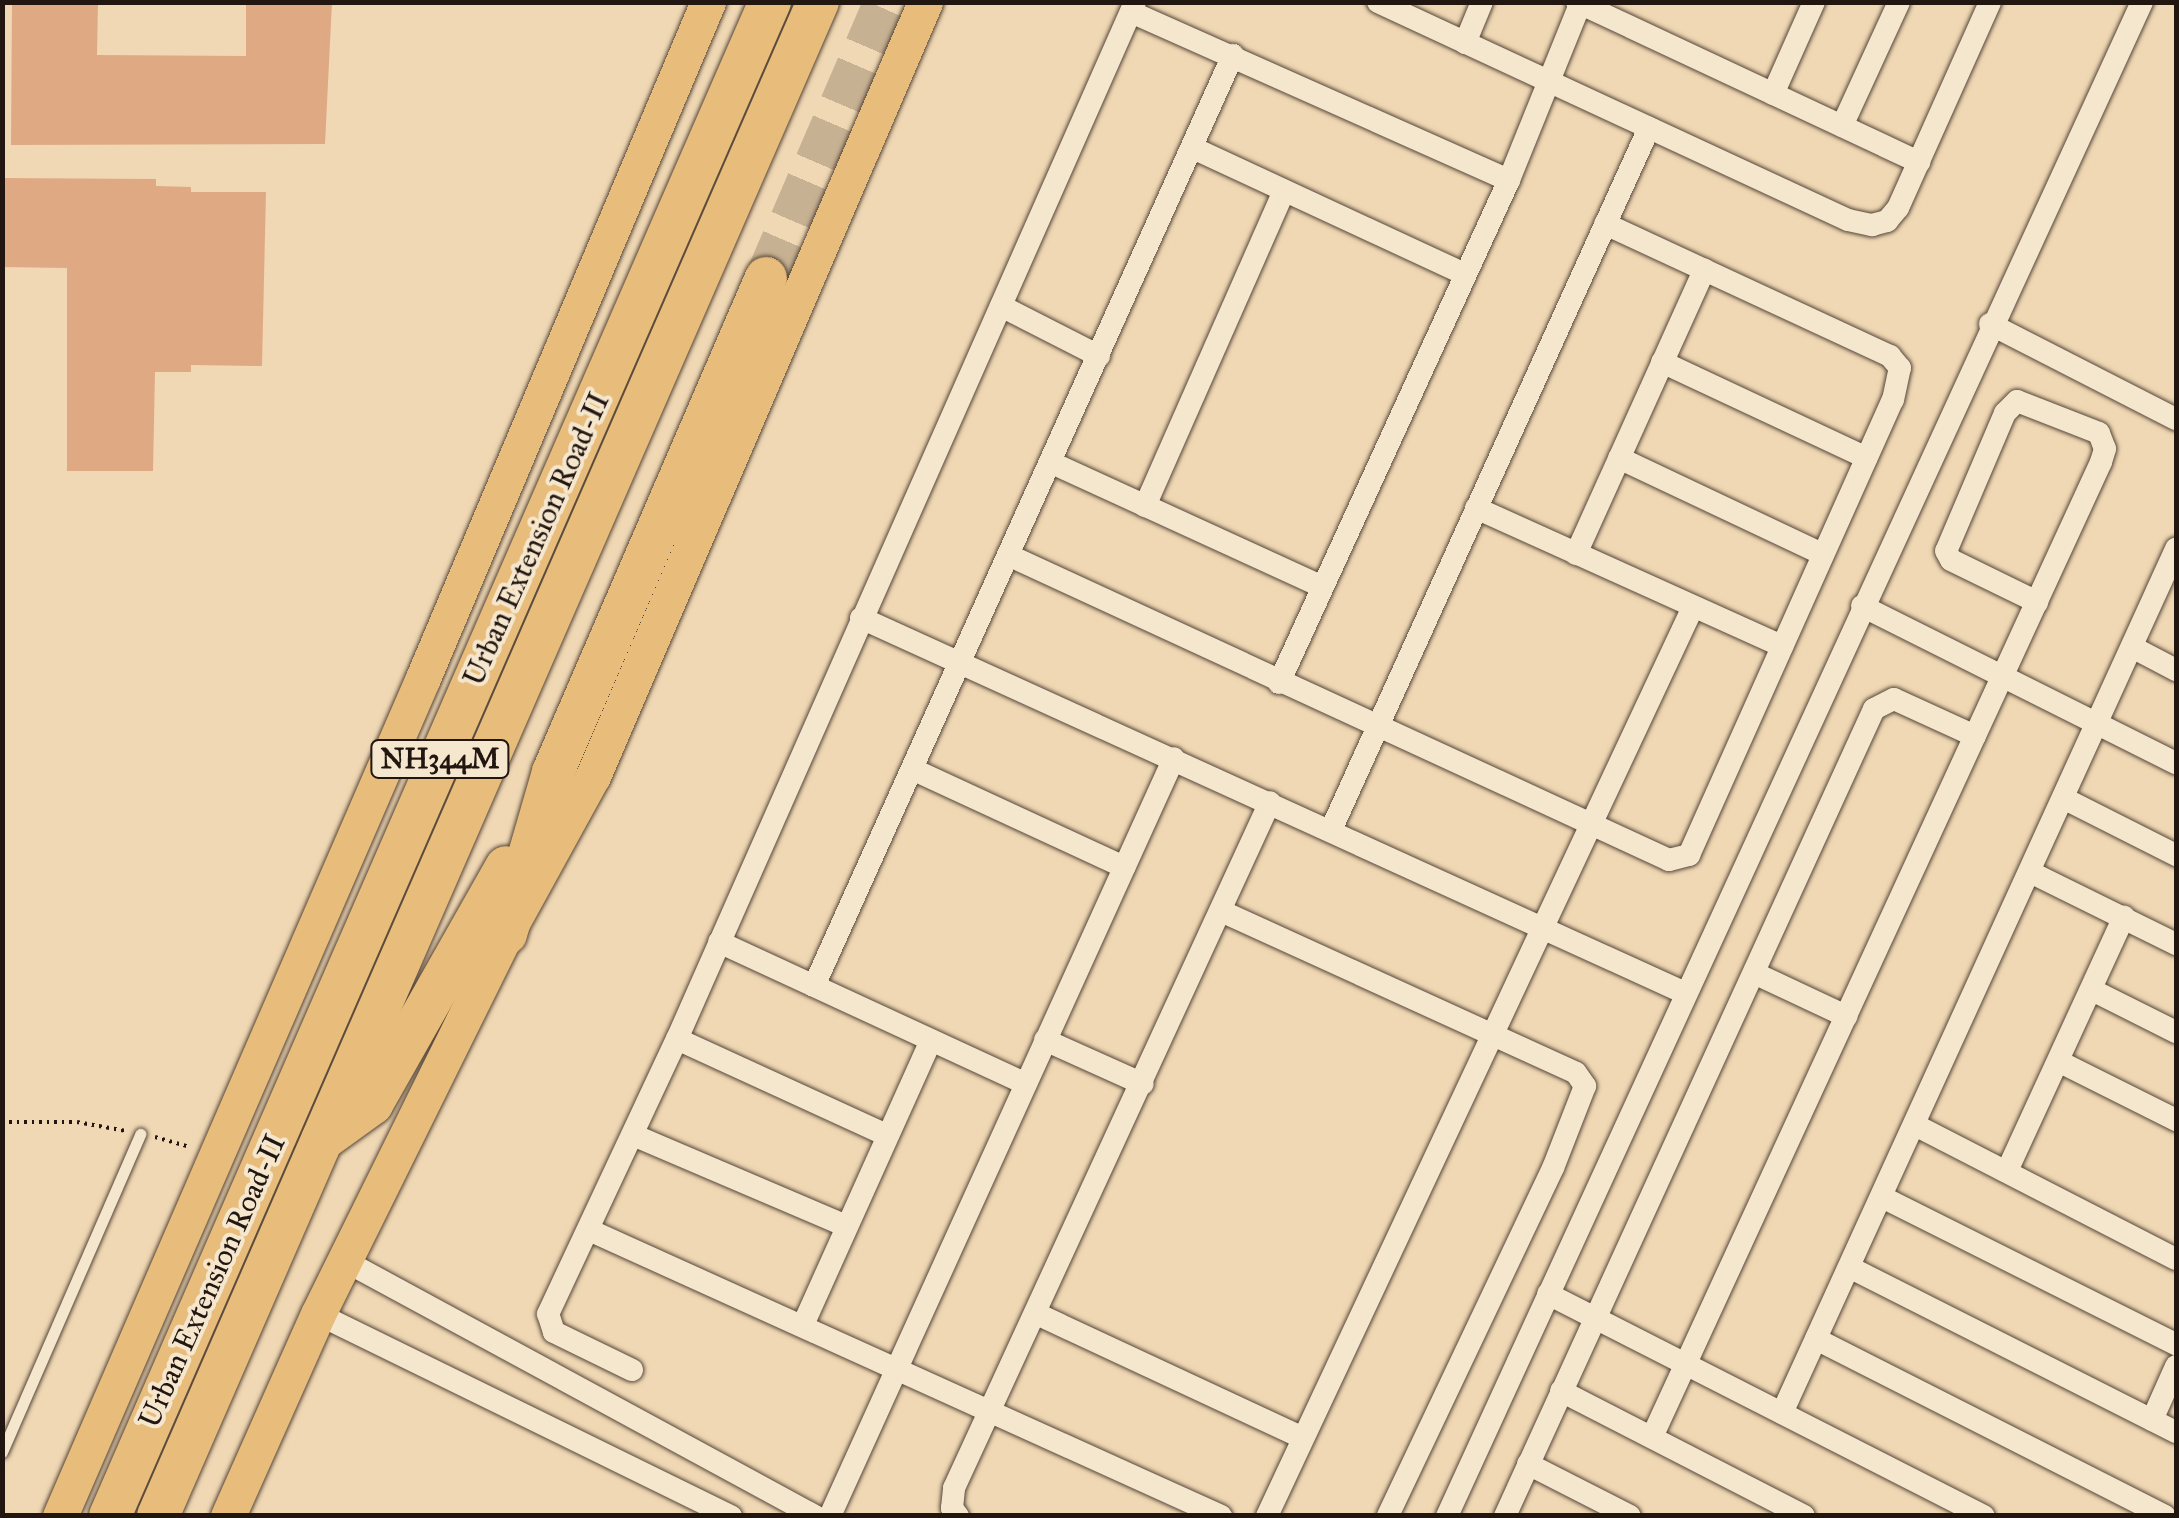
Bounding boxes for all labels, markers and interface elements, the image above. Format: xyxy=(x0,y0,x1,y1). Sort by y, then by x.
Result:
street label: Urban Extension Road-II xyxy=(455,387,617,691)
road number: NH344M xyxy=(370,736,510,782)
street label: Urban Extension Road-II xyxy=(131,1129,293,1433)

